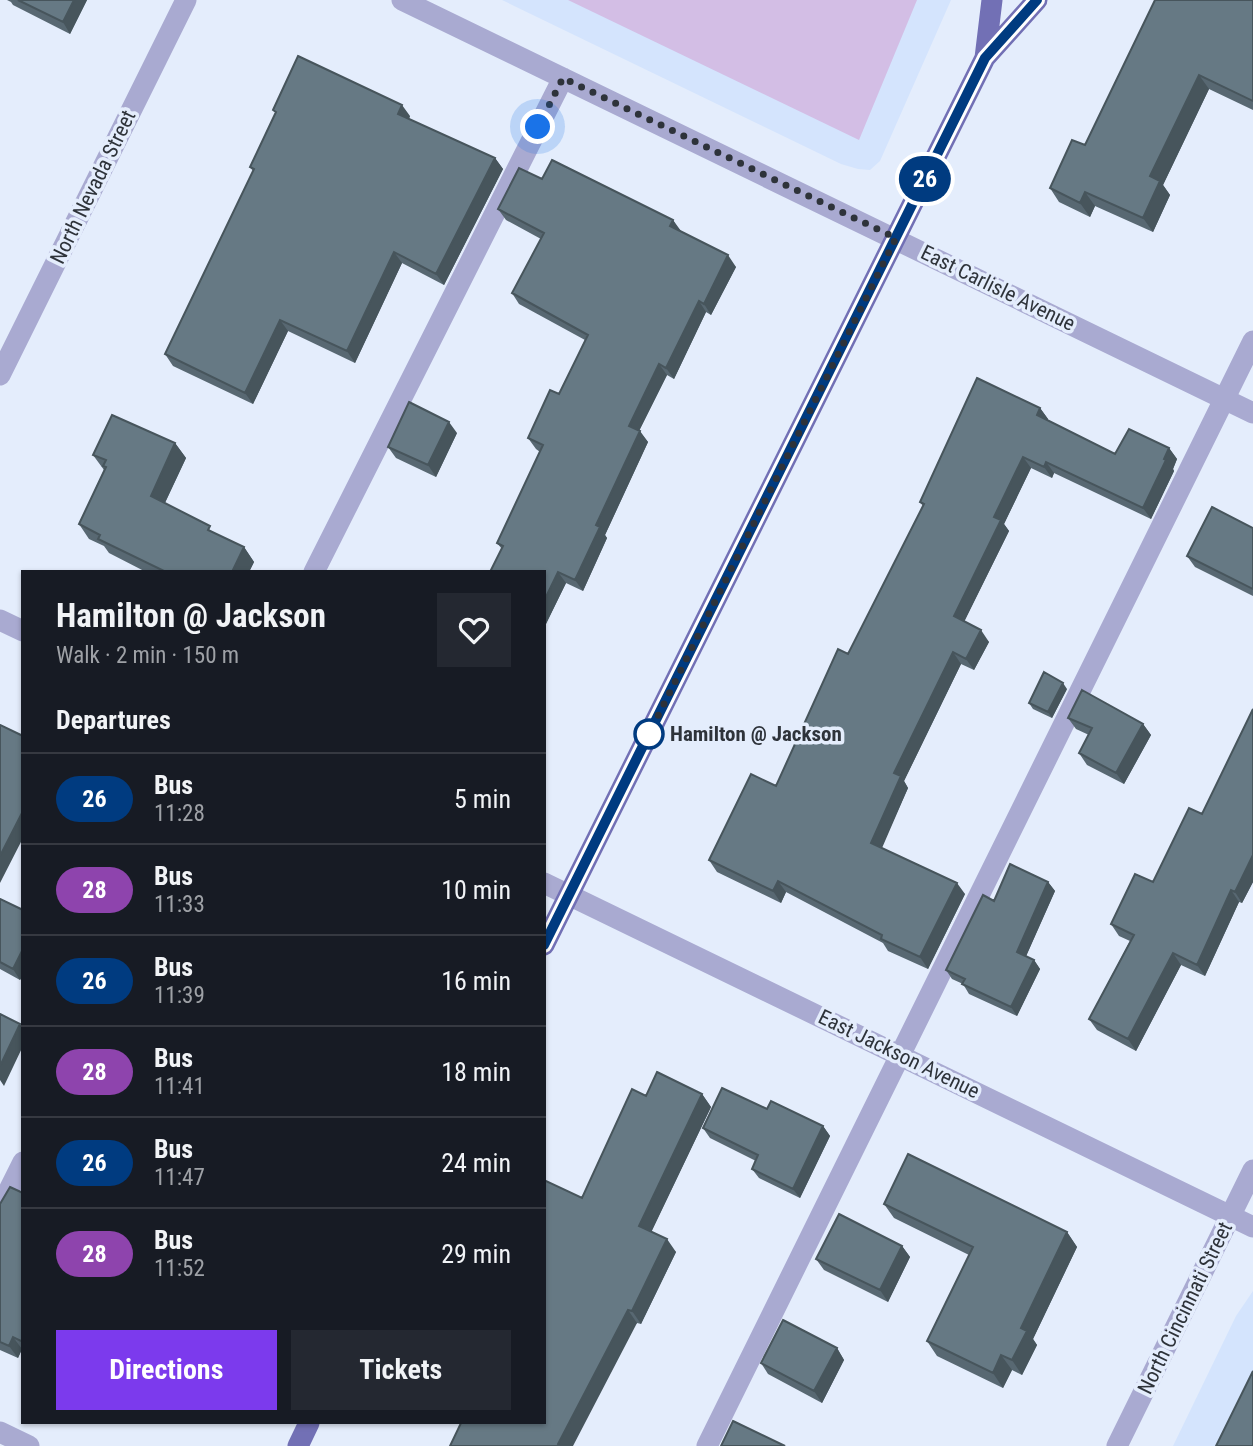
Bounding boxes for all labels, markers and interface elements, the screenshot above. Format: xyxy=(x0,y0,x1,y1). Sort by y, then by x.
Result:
street label: North Nevada Street xyxy=(45,106,141,268)
your location xyxy=(520,109,555,144)
line badge: 26 xyxy=(894,156,956,202)
text: 26 xyxy=(913,165,937,193)
street label: East Carlisle Avenue xyxy=(917,240,1079,336)
button: heart xyxy=(437,593,511,667)
text: Hamilton @ Jackson xyxy=(56,596,326,635)
text: Walk · 2 min · 150 m xyxy=(56,642,239,669)
text: Departures xyxy=(56,705,171,735)
marker: Hamilton @ Jackson xyxy=(634,719,664,749)
place label: Hamilton @ Jackson xyxy=(670,722,842,746)
text: Bus xyxy=(154,770,193,800)
text: 5 min xyxy=(454,784,511,814)
text: 26 xyxy=(82,785,107,813)
text: 11:28 xyxy=(154,800,205,827)
text: Bus xyxy=(154,861,193,891)
text: 10 min xyxy=(441,875,511,905)
text: 28 xyxy=(82,876,107,904)
text: 11:33 xyxy=(154,891,205,918)
text: Bus xyxy=(154,952,193,982)
text: 16 min xyxy=(441,966,511,996)
text: 26 xyxy=(82,967,107,995)
text: 11:39 xyxy=(154,982,205,1009)
street label: East Jackson Avenue xyxy=(815,1005,984,1103)
text: Bus xyxy=(154,1043,193,1073)
text: 18 min xyxy=(441,1057,511,1087)
text: 28 xyxy=(82,1058,107,1086)
text: 11:41 xyxy=(154,1073,205,1100)
text: Bus xyxy=(154,1134,193,1164)
text: 24 min xyxy=(441,1148,511,1178)
text: 26 xyxy=(82,1149,107,1177)
text: 11:47 xyxy=(154,1164,205,1191)
street label: North Cincinnati Street xyxy=(1133,1218,1237,1398)
text: Bus xyxy=(154,1225,193,1255)
text: 29 min xyxy=(441,1239,511,1269)
text: 28 xyxy=(82,1240,107,1268)
text: 11:52 xyxy=(154,1255,205,1282)
button: Directions xyxy=(56,1330,277,1410)
button: Tickets xyxy=(291,1330,511,1410)

